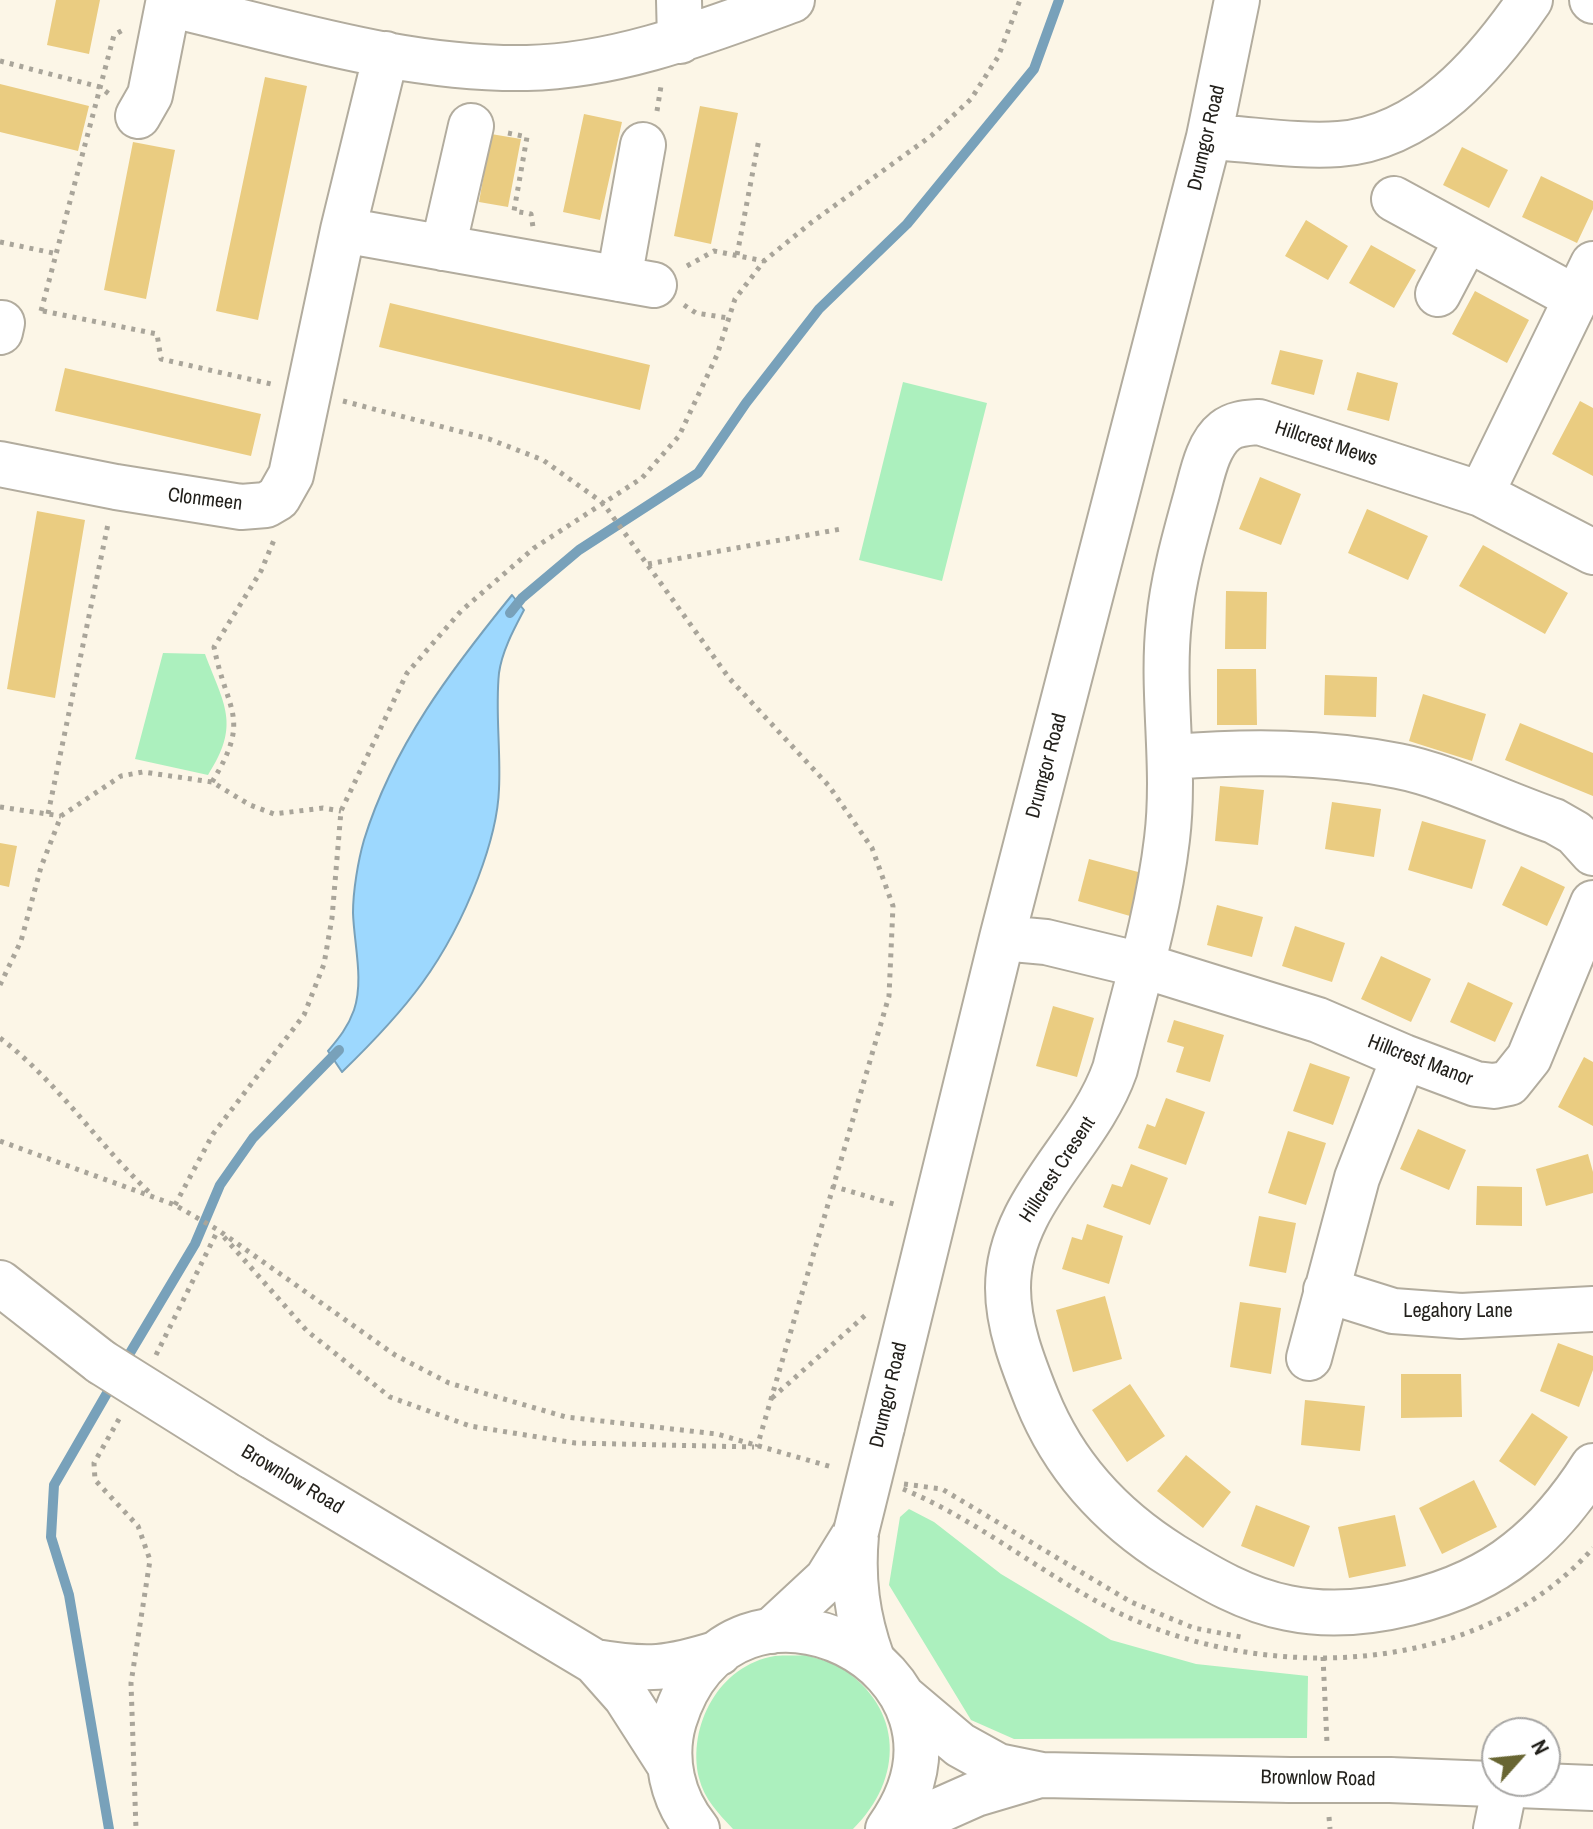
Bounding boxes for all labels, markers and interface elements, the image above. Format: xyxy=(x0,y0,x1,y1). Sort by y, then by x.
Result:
street label: Drumgor Road xyxy=(1183,83,1231,193)
street label: Hillcrest Mews xyxy=(1272,416,1380,472)
street label: Clonmeen xyxy=(166,484,244,516)
street label: Drumgor Road xyxy=(1021,711,1073,821)
street label: Hillcrest Manor xyxy=(1364,1030,1476,1092)
street label: Hillcrest Cresent xyxy=(1015,1113,1101,1227)
street label: Legahory Lane xyxy=(1403,1300,1513,1324)
street label: Drumgor Road xyxy=(865,1340,913,1450)
street label: Brownlow Road xyxy=(237,1440,347,1520)
north arrow xyxy=(1481,1717,1561,1797)
text: N xyxy=(1524,1734,1557,1760)
street label: Brownlow Road xyxy=(1260,1766,1376,1792)

